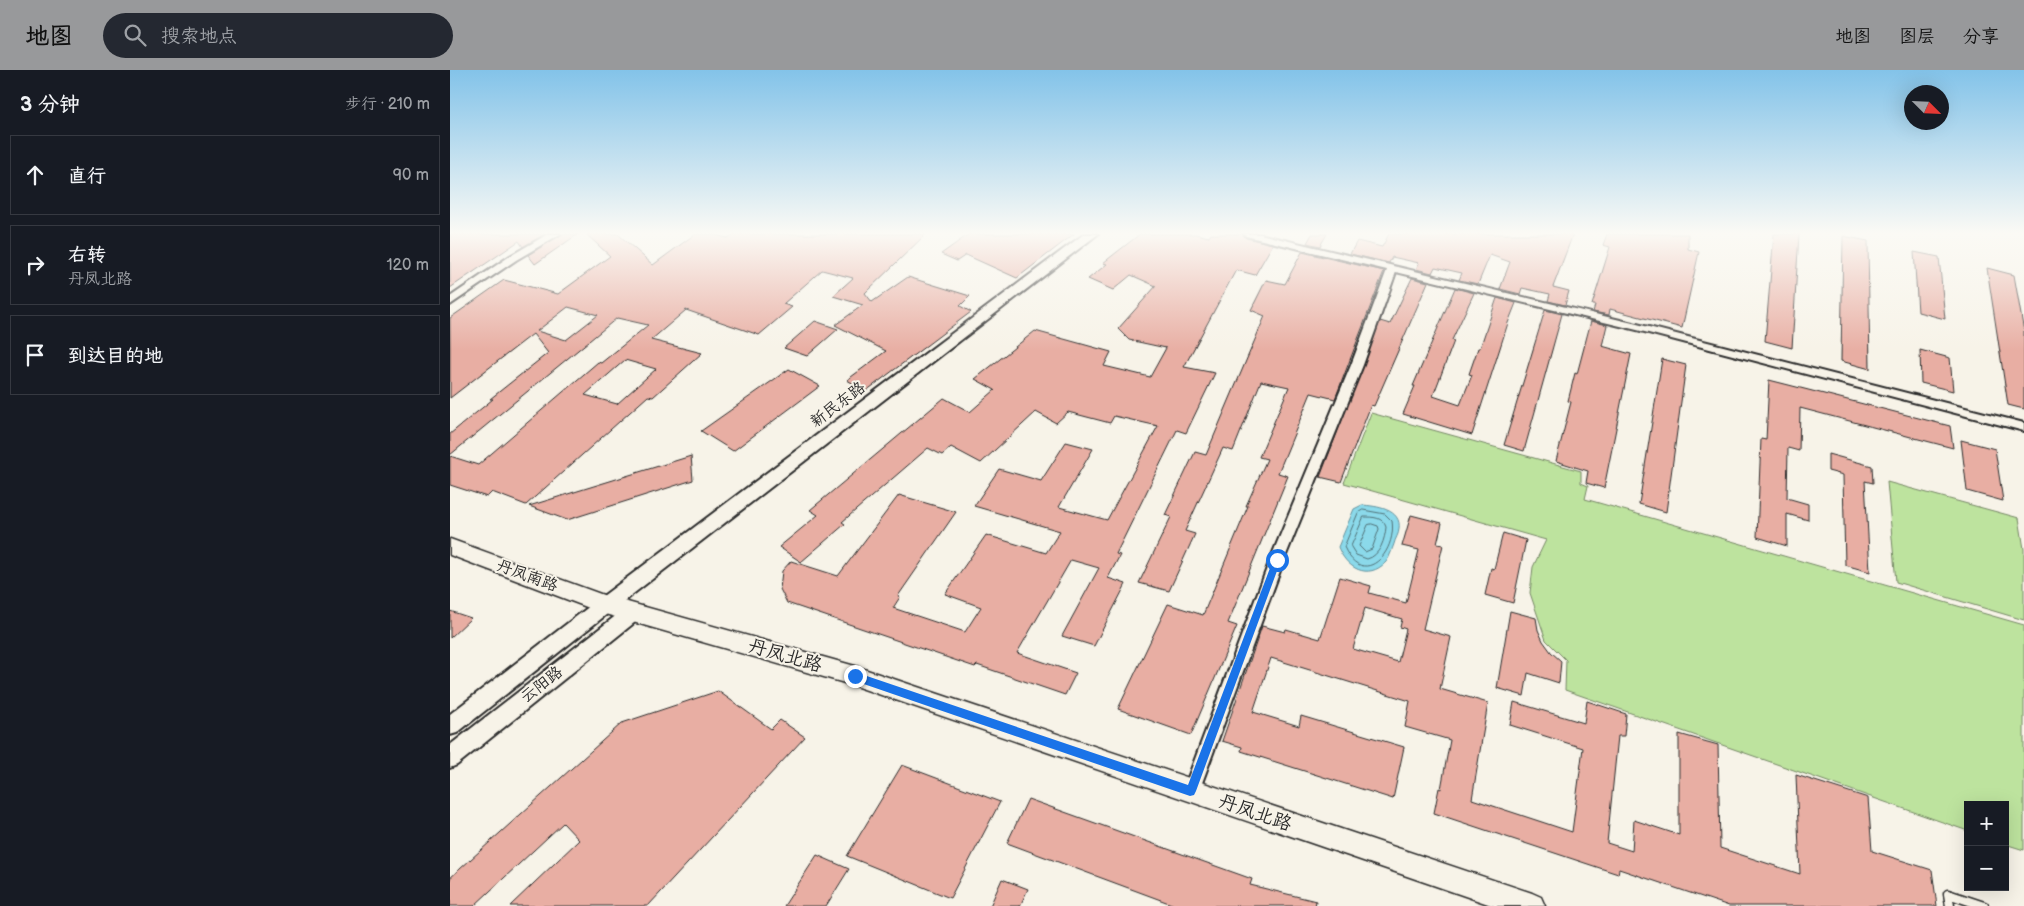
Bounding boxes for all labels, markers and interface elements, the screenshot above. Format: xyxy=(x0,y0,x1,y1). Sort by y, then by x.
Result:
search box xyxy=(103,13,453,58)
icon: search xyxy=(121,21,149,49)
text: 地图 xyxy=(25,22,73,51)
text: 搜索地点 xyxy=(161,25,237,48)
text: 地图 xyxy=(1835,26,1871,47)
text: 图层 xyxy=(1899,26,1935,47)
text: 分享 xyxy=(1963,26,1999,47)
north arrow xyxy=(1904,85,1949,130)
text: 3 分钟 xyxy=(20,92,80,117)
text: 步行 · 210 m xyxy=(345,95,430,114)
icon: ahead xyxy=(21,161,49,189)
text: 直行 xyxy=(68,165,106,188)
text: 90 m xyxy=(393,166,429,185)
text: 右转 xyxy=(68,244,106,267)
icon: right xyxy=(21,251,49,279)
text: 120 m xyxy=(386,256,429,275)
text: 丹凤北路 xyxy=(68,270,132,289)
icon: arrive xyxy=(21,341,49,369)
text: 到达目的地 xyxy=(68,345,163,368)
street label: 新民东路 xyxy=(807,378,869,432)
route start xyxy=(1266,549,1289,572)
street label: 丹凤南路 xyxy=(494,556,560,596)
street label: 丹凤北路 xyxy=(745,634,825,678)
street label: 云阳路 xyxy=(517,663,567,707)
route end xyxy=(844,665,867,688)
street label: 丹凤北路 xyxy=(1215,790,1295,836)
map controls xyxy=(1964,801,2009,891)
button: + xyxy=(1964,801,2009,846)
button: − xyxy=(1964,846,2009,891)

